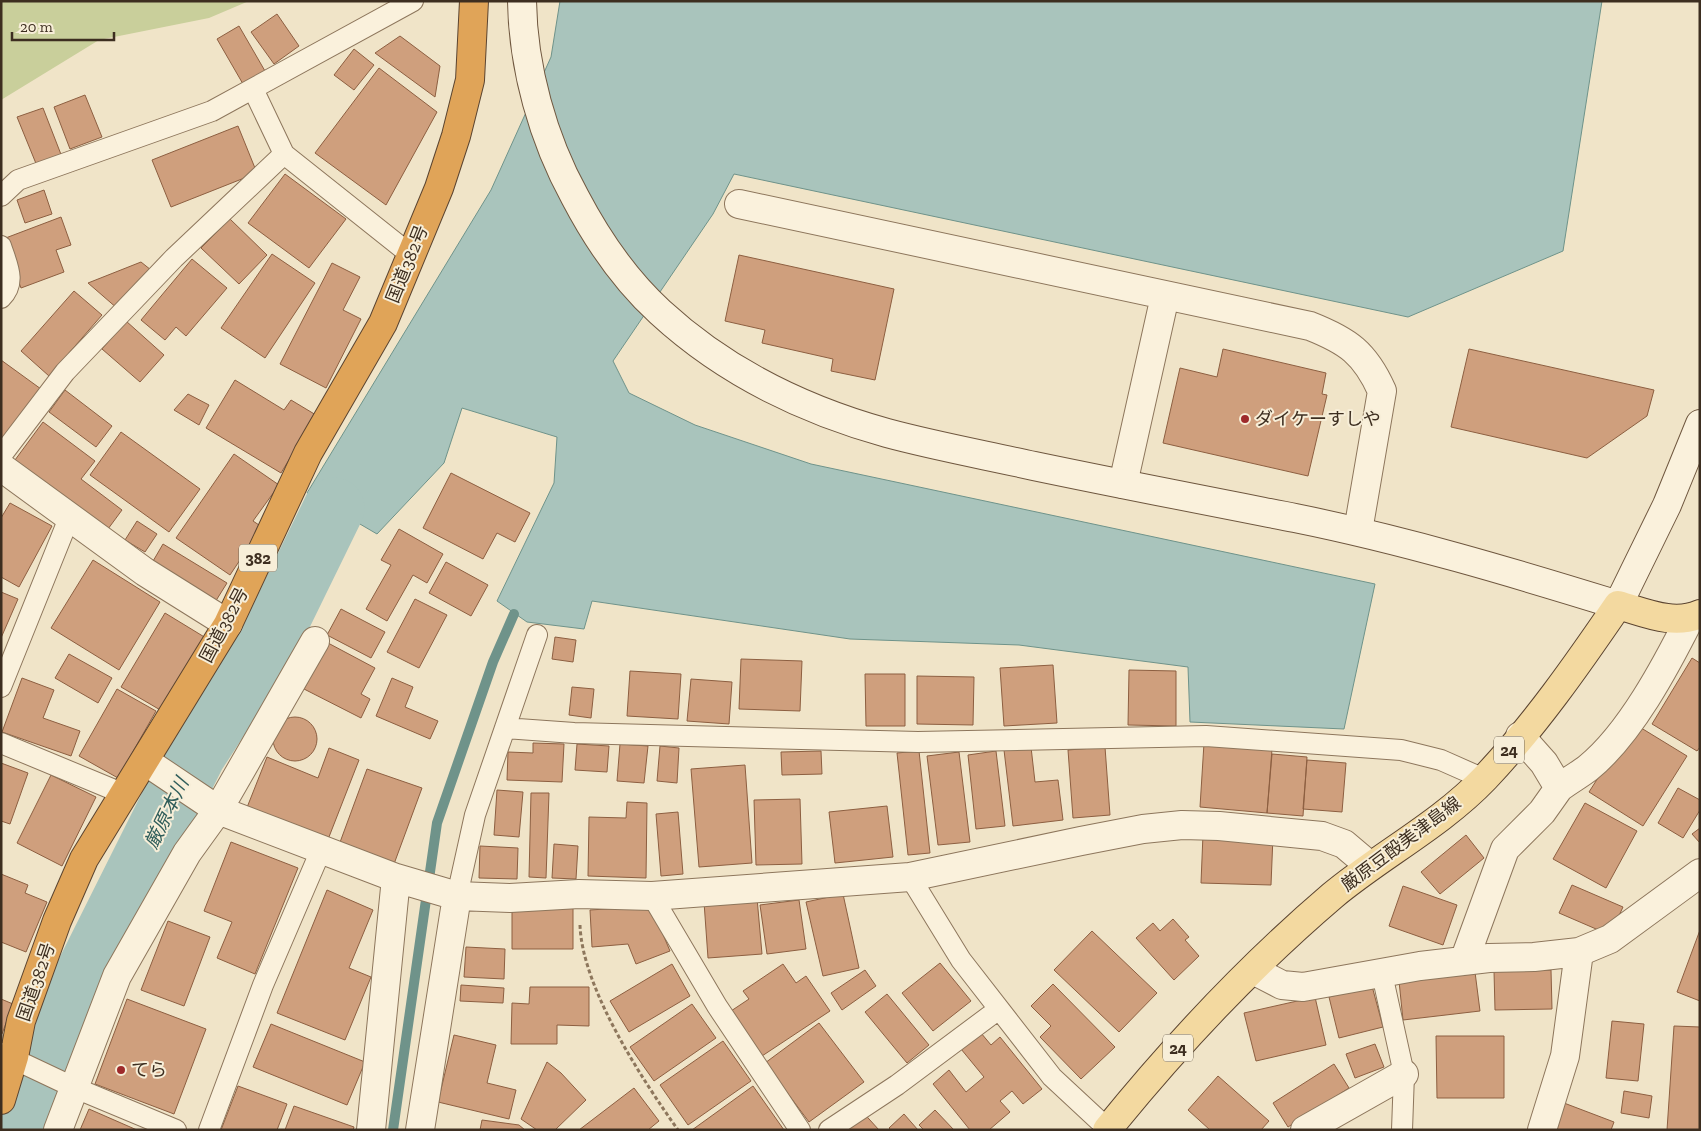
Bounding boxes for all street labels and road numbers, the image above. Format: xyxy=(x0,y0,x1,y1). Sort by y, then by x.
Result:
street label: 国道382号 xyxy=(381,222,433,306)
road number: 382 xyxy=(239,544,277,572)
street label: 国道382号 xyxy=(195,584,253,666)
road number: 24 xyxy=(1494,736,1524,764)
street label: 厳原豆酘美津島線 xyxy=(1337,792,1465,896)
street label: 国道382号 xyxy=(12,940,60,1024)
road number: 24 xyxy=(1163,1034,1193,1062)

